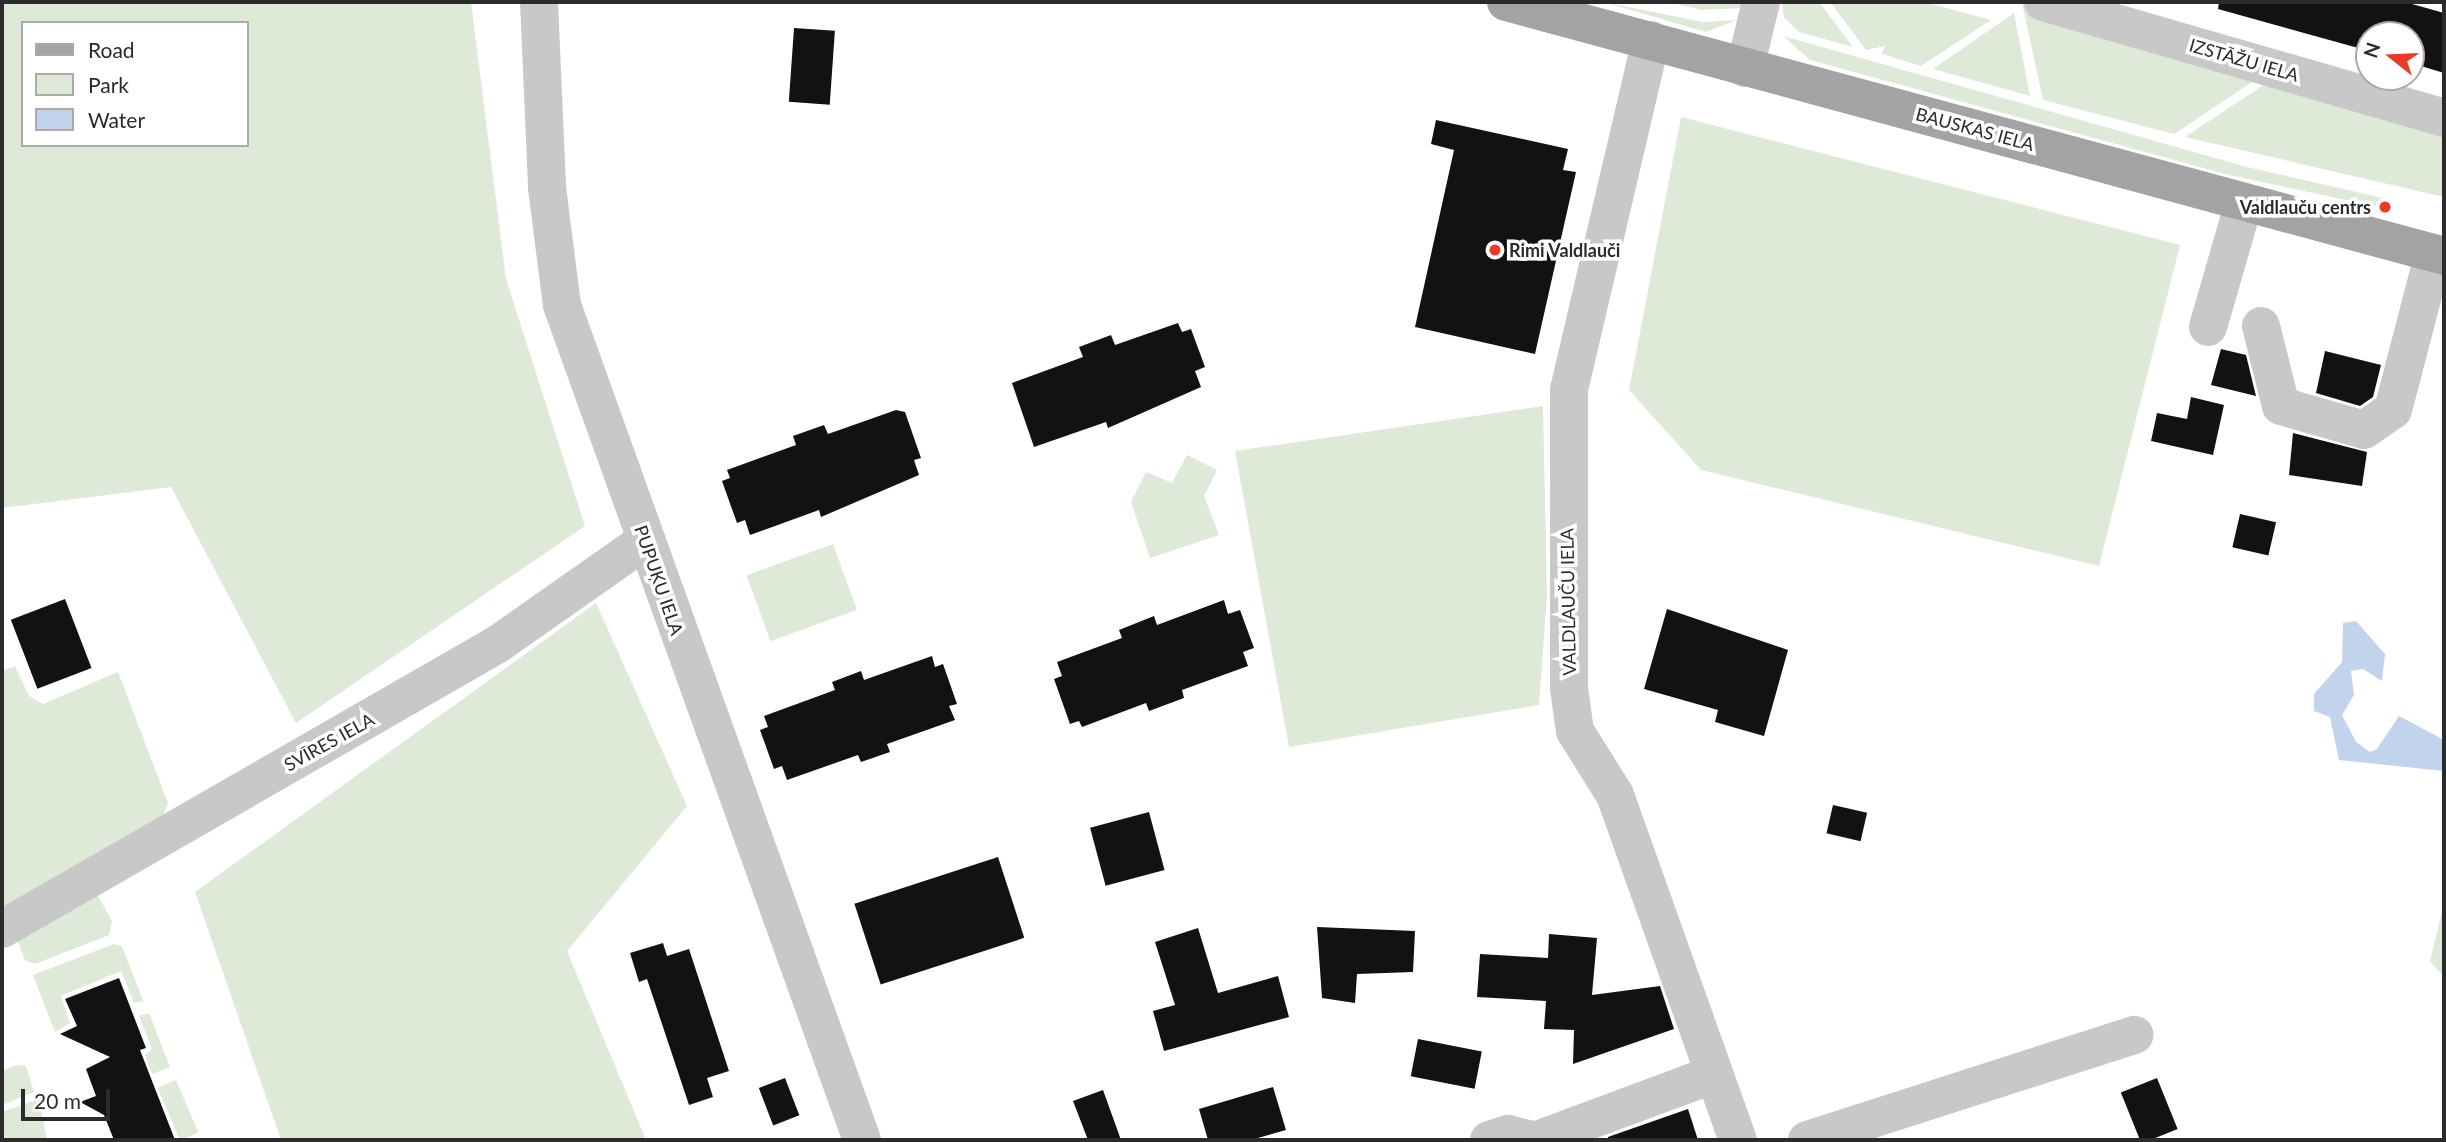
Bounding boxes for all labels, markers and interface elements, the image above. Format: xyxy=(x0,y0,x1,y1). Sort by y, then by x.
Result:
legend xyxy=(21,21,248,147)
north arrow xyxy=(2355,21,2425,91)
street label: IZSTĀŽU IELA xyxy=(2187,34,2301,86)
text: Road xyxy=(88,37,135,62)
text: N xyxy=(2358,39,2385,60)
text: Park xyxy=(88,72,129,97)
street label: BAUSKAS IELA xyxy=(1913,103,2037,155)
text: Water xyxy=(88,107,145,132)
place label: Valdlauču centrs xyxy=(2240,196,2371,218)
marker: Valdlauču centrs xyxy=(2377,199,2393,215)
place label: Rimi Valdlauči xyxy=(1509,239,1621,261)
marker: Rimi Valdlauči xyxy=(1487,242,1503,258)
street label: PUPUĶU IELA xyxy=(630,522,688,638)
street label: VALDLAUČU IELA xyxy=(1556,528,1580,676)
street label: SVĪRES IELA xyxy=(280,708,378,776)
scale bar xyxy=(24,1076,114,1120)
text: 20 m xyxy=(34,1088,81,1113)

